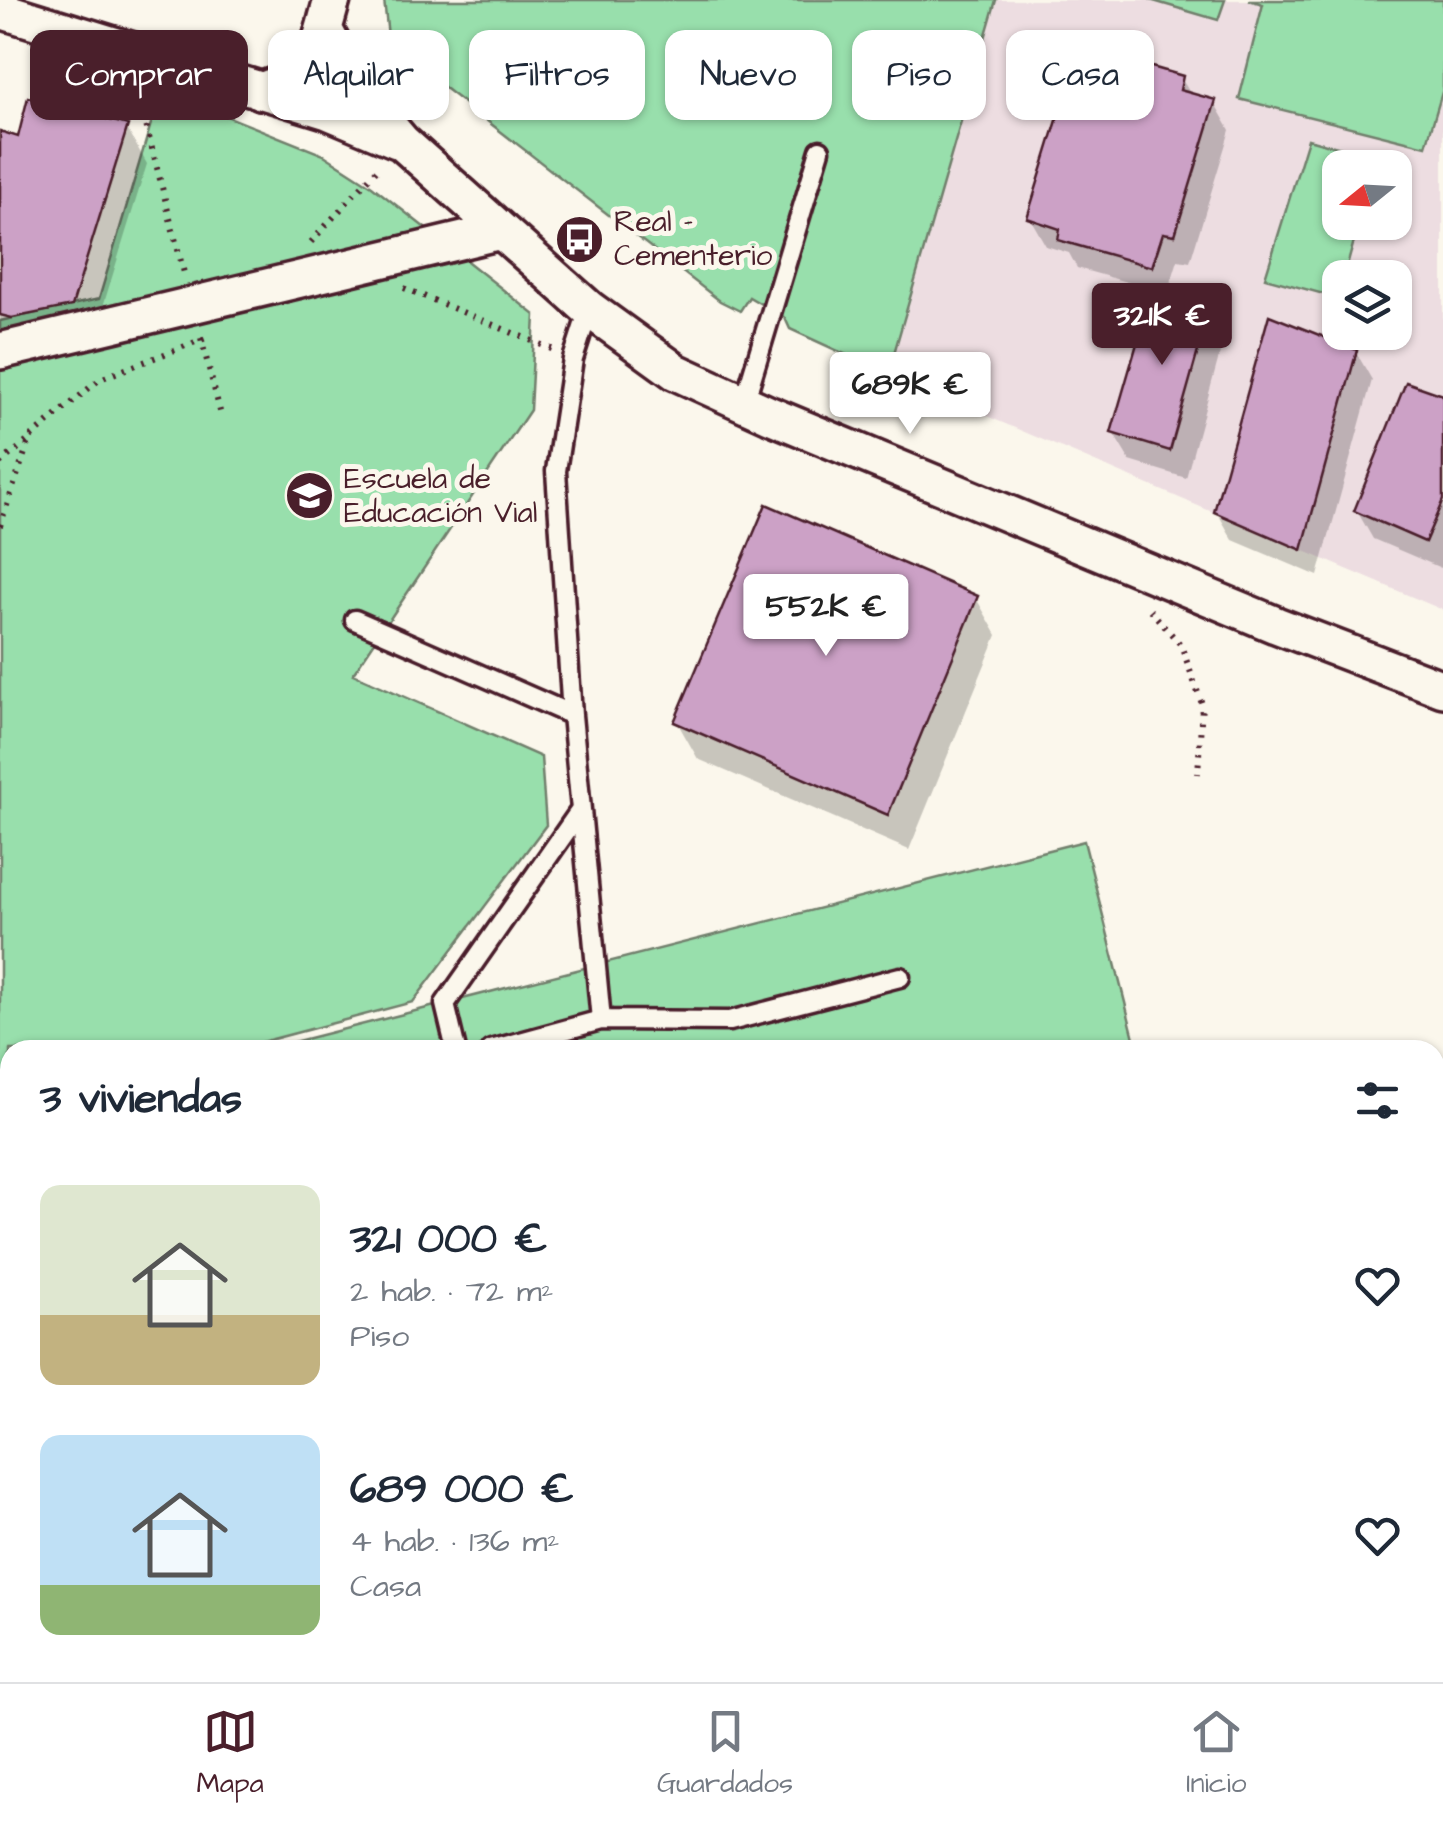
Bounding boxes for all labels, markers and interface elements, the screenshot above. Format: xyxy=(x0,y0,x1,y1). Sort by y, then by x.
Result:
chip: Comprar xyxy=(30,30,248,120)
chip: Alquilar xyxy=(268,30,449,120)
chip: Filtros xyxy=(469,30,645,120)
chip: Nuevo xyxy=(665,30,832,120)
chip: Piso xyxy=(852,30,986,120)
chip: Casa xyxy=(1006,30,1154,120)
north arrow xyxy=(1322,150,1412,240)
map controls xyxy=(1322,150,1412,350)
place label: Real - Cementerio xyxy=(614,201,773,277)
bus stop icon: Real - Cementerio xyxy=(553,213,605,265)
button: layers xyxy=(1322,260,1412,350)
pin: 321K € xyxy=(1081,283,1243,368)
text: 321K € xyxy=(1114,293,1210,338)
pin: 689K € xyxy=(829,352,991,437)
text: 689K € xyxy=(852,362,968,407)
place label: Escuela de Educación Vial xyxy=(344,458,537,534)
school or university icon: Escuela de Educación Vial xyxy=(283,470,335,522)
pin: 552K € xyxy=(745,574,907,659)
text: 552K € xyxy=(765,584,887,629)
text: 3 viviendas xyxy=(40,1071,242,1129)
icon: filters xyxy=(1350,1073,1405,1128)
text: 321 000 € xyxy=(350,1211,547,1269)
icon: home xyxy=(120,1225,240,1345)
icon: heart xyxy=(1350,1258,1405,1313)
text: 2 hab. · 72 m² xyxy=(350,1269,554,1314)
text: Piso xyxy=(350,1314,409,1359)
text: 689 000 € xyxy=(350,1461,574,1519)
icon: home xyxy=(120,1475,240,1595)
icon: heart xyxy=(1350,1508,1405,1563)
text: 4 hab. · 136 m² xyxy=(350,1519,559,1564)
text: Casa xyxy=(350,1564,421,1609)
tab: Mapa xyxy=(197,1704,264,1803)
tab: Guardados xyxy=(657,1704,793,1803)
tab: Inicio xyxy=(1186,1704,1246,1803)

